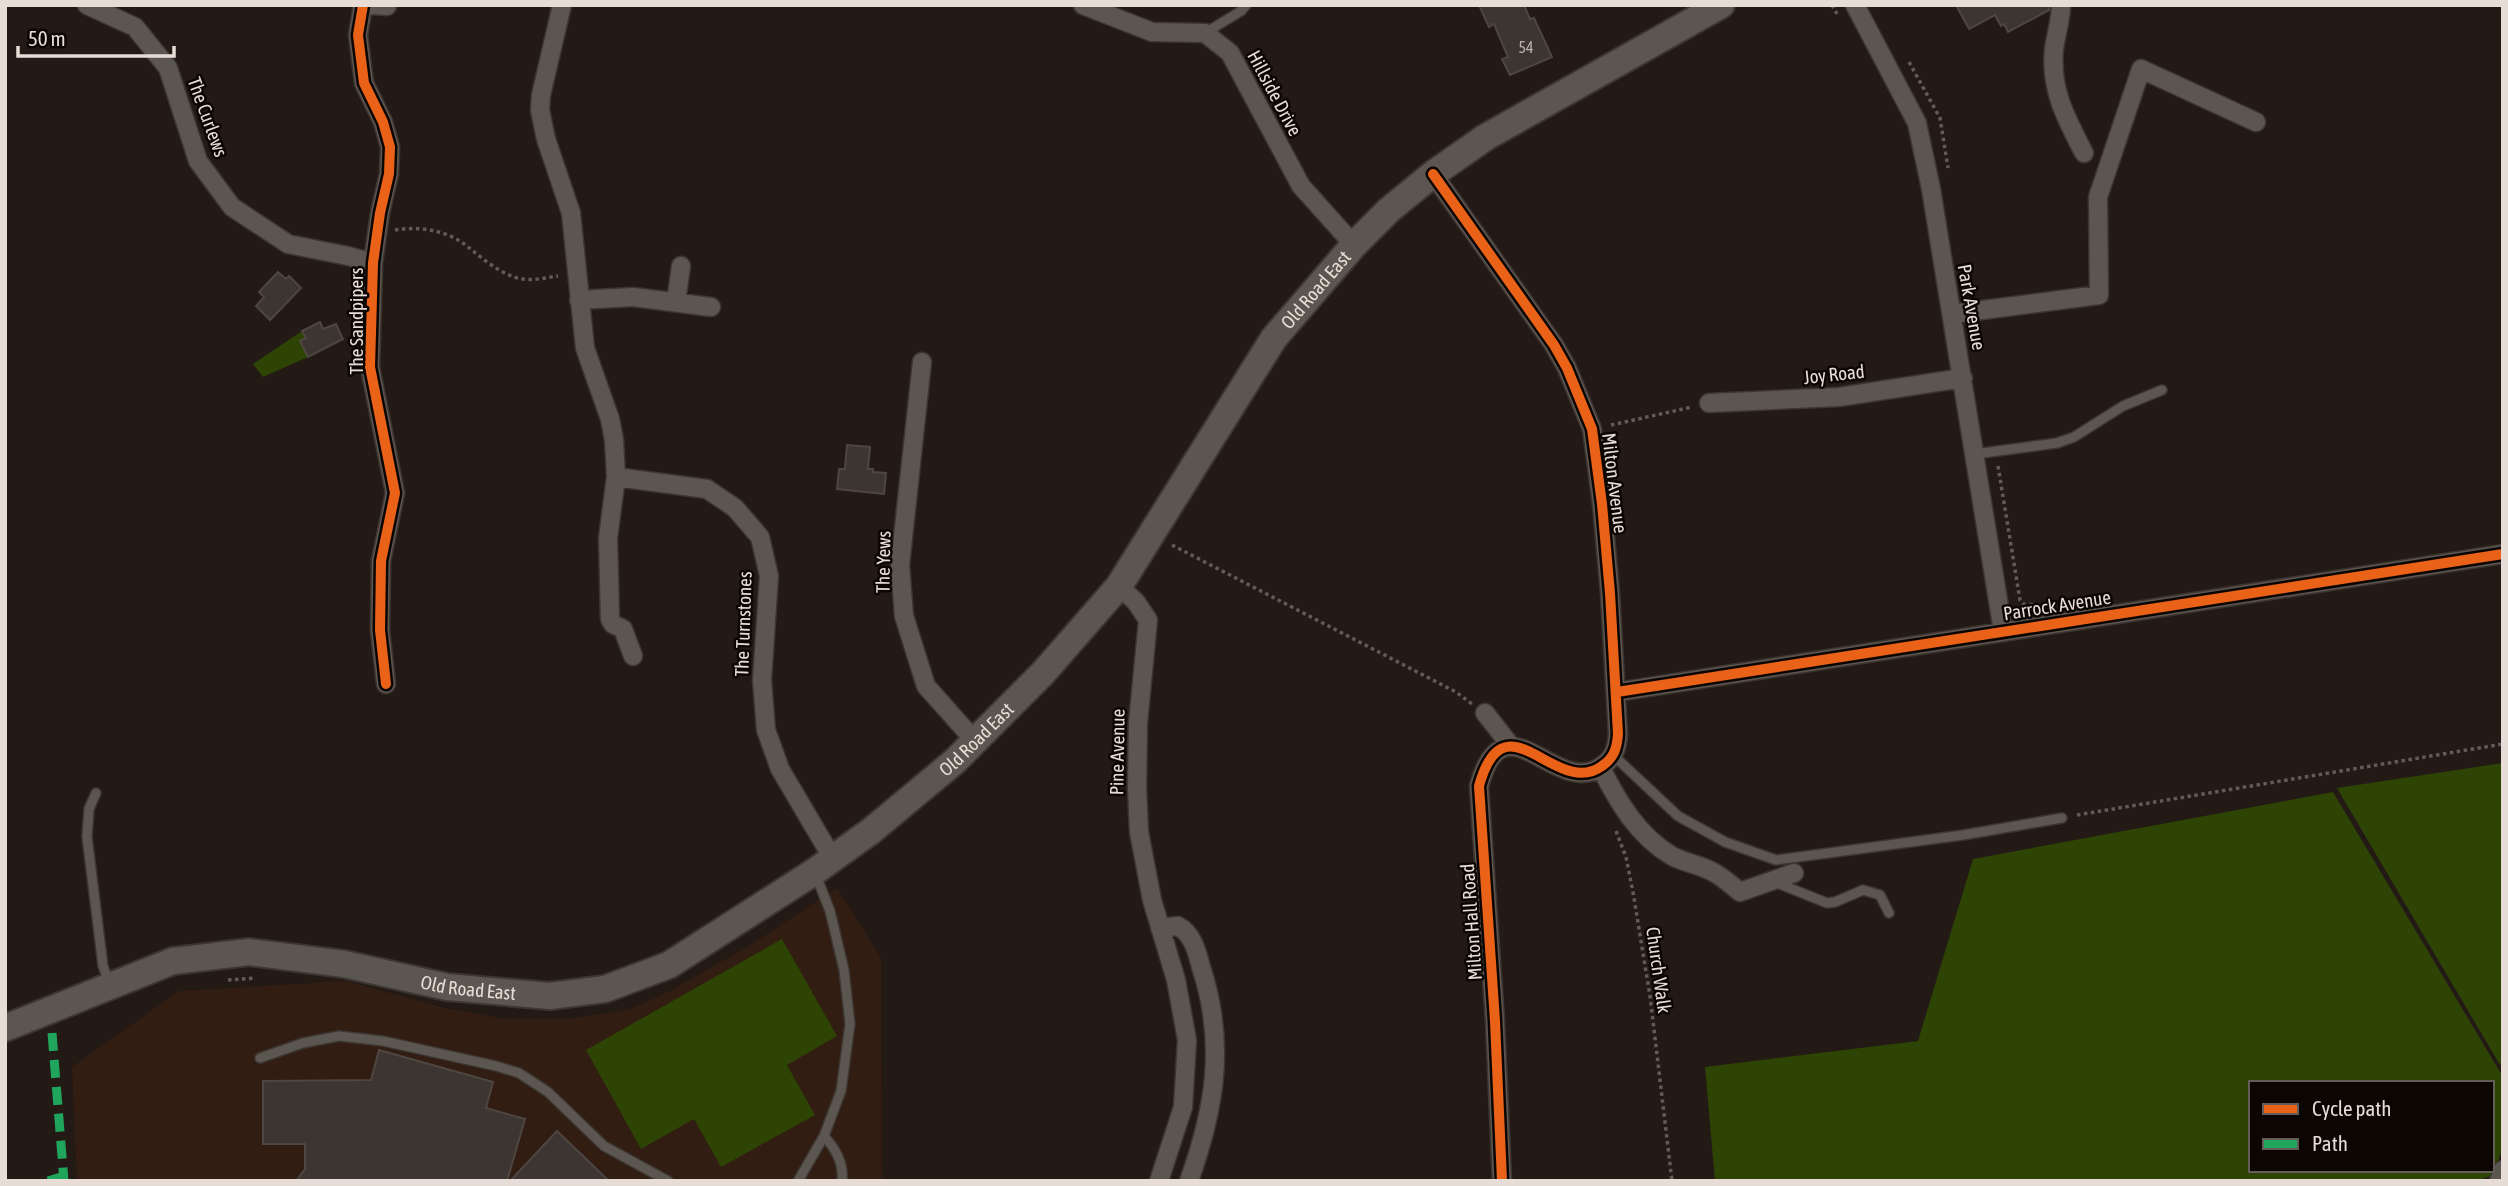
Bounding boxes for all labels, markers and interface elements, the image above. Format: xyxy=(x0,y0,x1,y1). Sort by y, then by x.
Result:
scale bar xyxy=(18,14,173,58)
text: 50 m xyxy=(28,26,66,50)
house number: 54 xyxy=(1518,38,1534,56)
street label: Hillside Drive xyxy=(1243,46,1307,140)
street label: The Curlews xyxy=(183,74,233,160)
street label: Old Road East xyxy=(1276,246,1355,333)
street label: Park Avenue xyxy=(1954,262,1990,352)
street label: The Sandpipers xyxy=(345,267,367,374)
street label: Joy Road xyxy=(1802,360,1866,388)
street label: Milton Avenue xyxy=(1598,432,1632,534)
street label: The Yews xyxy=(871,530,895,593)
street label: The Turnstones xyxy=(730,571,756,677)
street label: Parrock Avenue xyxy=(2002,586,2112,624)
street label: Old Road East xyxy=(934,698,1018,781)
street label: Pine Avenue xyxy=(1105,709,1129,795)
street label: Milton Hall Road xyxy=(1456,863,1486,981)
street label: Church Walk xyxy=(1642,925,1676,1015)
street label: Old Road East xyxy=(419,970,517,1004)
legend xyxy=(2249,1081,2494,1172)
text: Cycle path xyxy=(2312,1096,2391,1120)
text: Path xyxy=(2312,1131,2348,1155)

